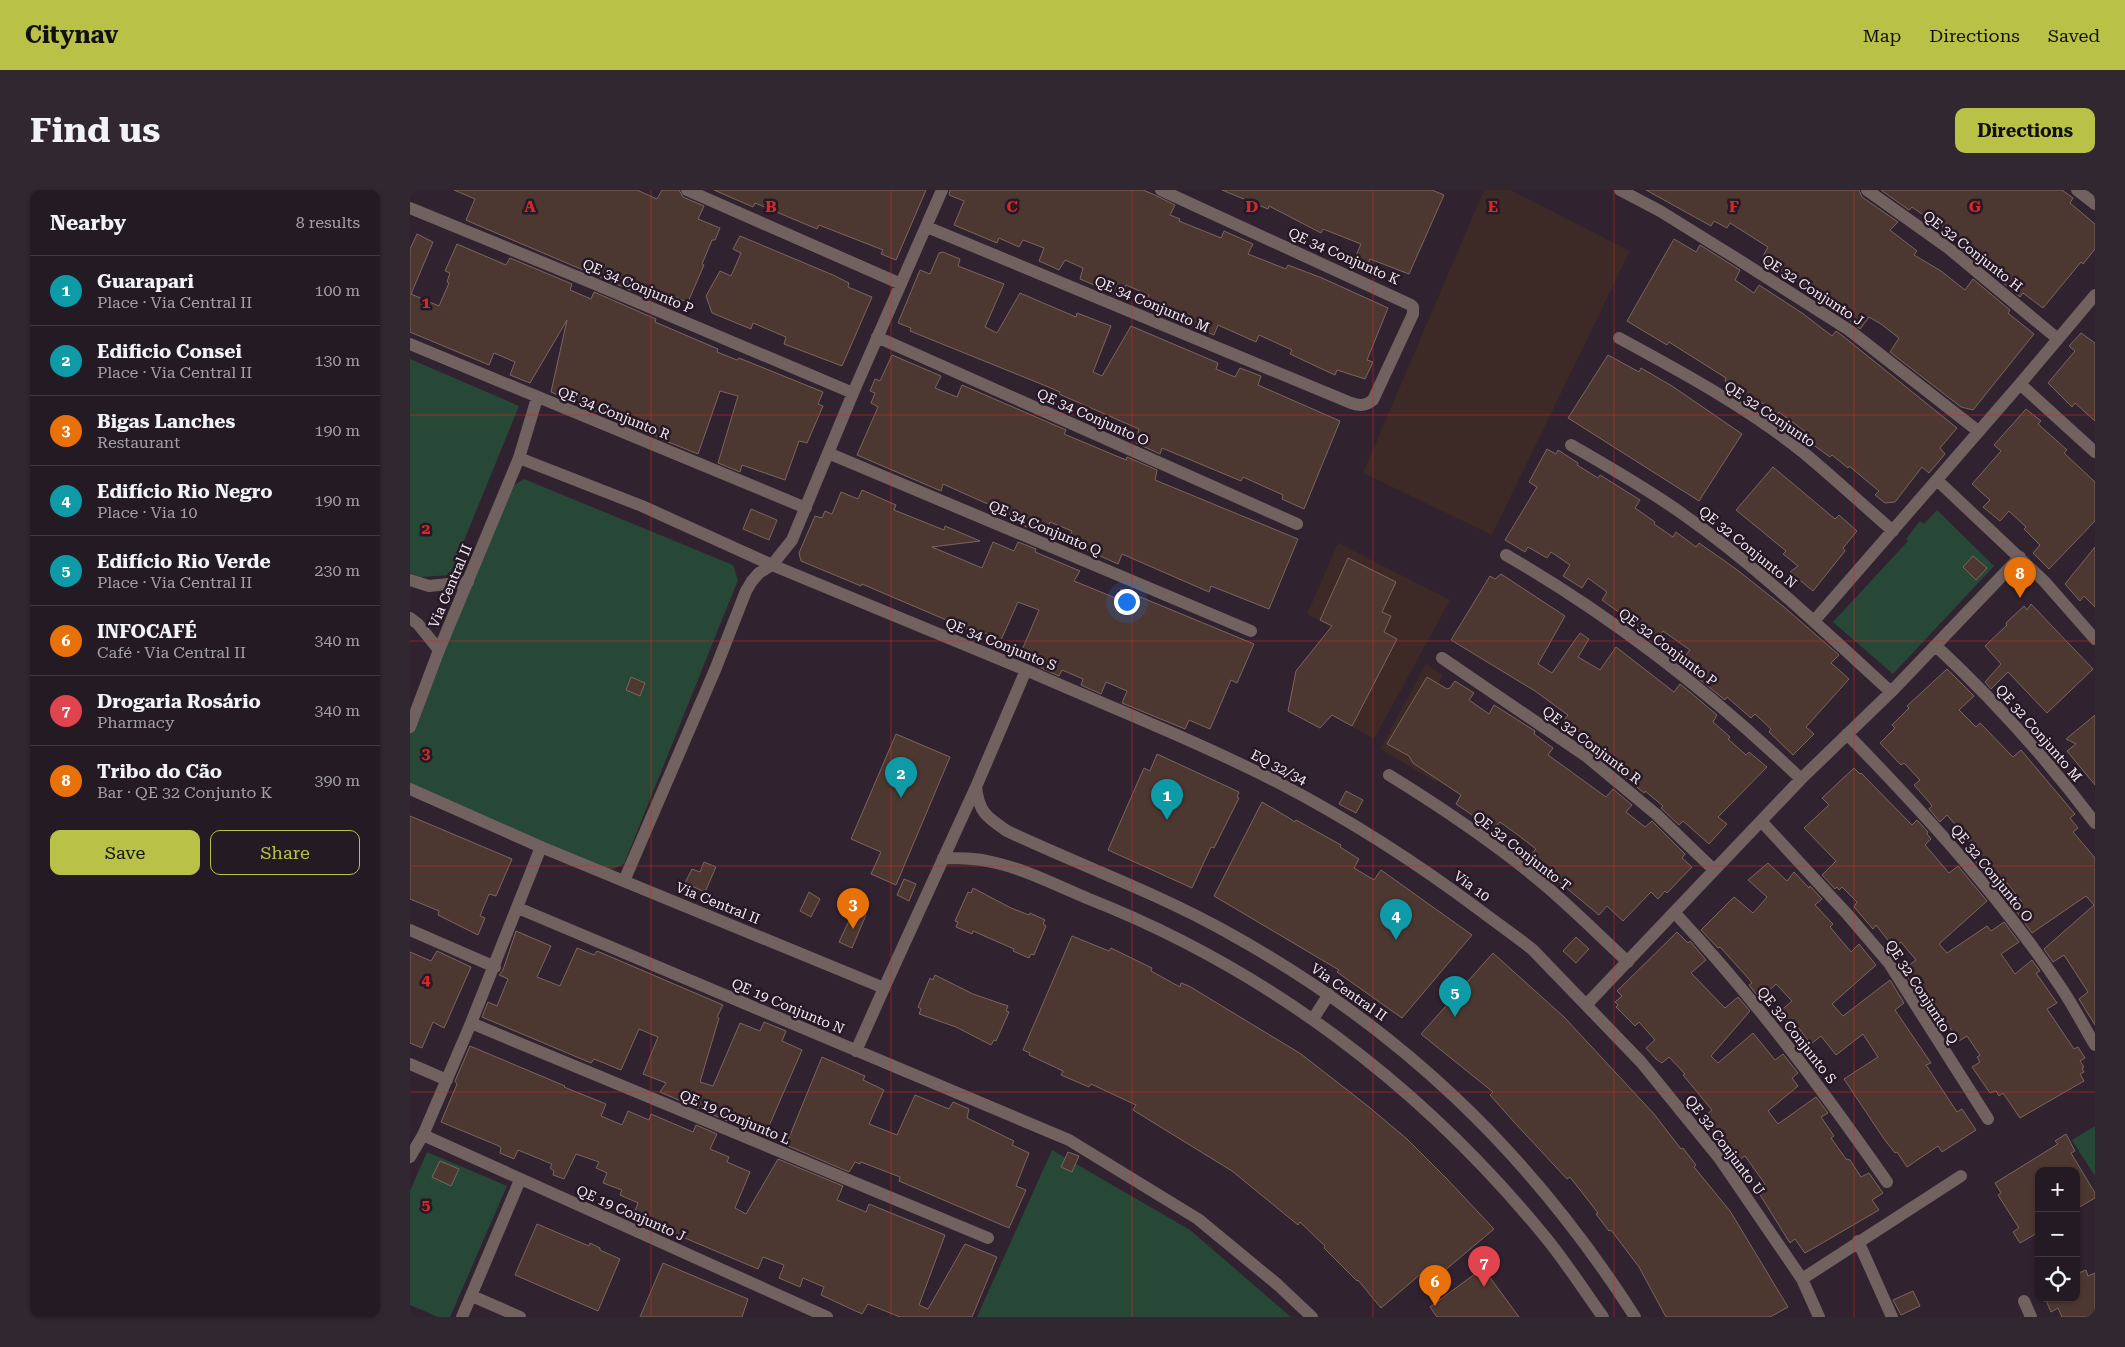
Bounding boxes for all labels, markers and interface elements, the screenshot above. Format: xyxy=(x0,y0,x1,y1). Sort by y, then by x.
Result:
text: Citynav xyxy=(25,21,118,49)
text: Map xyxy=(1863,25,1901,46)
text: Directions xyxy=(1929,25,2020,46)
text: Saved xyxy=(2048,25,2100,46)
button: Directions xyxy=(1955,108,2095,153)
text: Find us xyxy=(30,110,160,151)
text: A xyxy=(524,197,536,216)
text: B xyxy=(765,197,777,216)
text: C xyxy=(1006,197,1018,216)
text: D xyxy=(1246,197,1259,216)
text: E xyxy=(1488,197,1498,216)
text: F xyxy=(1729,197,1739,216)
text: G xyxy=(1969,197,1982,216)
street label: QE 32 Conjunto H xyxy=(1920,207,2026,295)
text: Nearby xyxy=(50,211,126,235)
text: 8 results xyxy=(296,213,360,232)
street label: QE 34 Conjunto K xyxy=(1286,224,1402,288)
street label: QE 32 Conjunto J xyxy=(1759,251,1867,329)
street label: QE 34 Conjunto P xyxy=(580,255,696,317)
text: Guarapari xyxy=(97,270,194,293)
street label: QE 34 Conjunto M xyxy=(1092,273,1212,335)
text: 1 xyxy=(62,281,70,300)
text: 100 m xyxy=(314,281,360,300)
text: Place · Via Central II xyxy=(97,293,252,312)
text: 1 xyxy=(422,293,431,312)
text: Edificio Consei xyxy=(97,340,242,363)
text: 2 xyxy=(62,351,70,370)
text: 130 m xyxy=(314,351,360,370)
text: Place · Via Central II xyxy=(97,363,252,382)
street label: QE 32 Conjunto xyxy=(1721,378,1819,450)
street label: QE 34 Conjunto R xyxy=(556,383,673,443)
street label: QE 34 Conjunto O xyxy=(1035,385,1151,449)
text: Bigas Lanches xyxy=(97,410,235,433)
text: 3 xyxy=(62,421,70,440)
text: 190 m xyxy=(314,421,360,440)
text: Restaurant xyxy=(97,433,180,452)
text: Edifício Rio Negro xyxy=(97,480,273,503)
text: 4 xyxy=(62,491,70,510)
text: 190 m xyxy=(314,491,360,510)
street label: QE 34 Conjunto Q xyxy=(986,497,1104,559)
text: Place · Via 10 xyxy=(97,503,197,522)
street label: QE 32 Conjunto N xyxy=(1696,503,1800,591)
text: 2 xyxy=(422,519,431,538)
street label: Via Central II xyxy=(425,542,475,630)
text: Edifício Rio Verde xyxy=(97,550,271,573)
pin: 8 xyxy=(2004,557,2036,598)
text: 5 xyxy=(62,561,70,580)
text: 230 m xyxy=(314,561,360,580)
text: Place · Via Central II xyxy=(97,573,252,592)
your location xyxy=(1114,589,1140,615)
street label: QE 32 Conjunto P xyxy=(1616,605,1720,689)
street label: QE 34 Conjunto S xyxy=(943,614,1059,674)
text: INFOCAFÉ xyxy=(97,620,197,643)
text: 6 xyxy=(62,631,70,650)
text: 340 m xyxy=(314,631,360,650)
text: Café · Via Central II xyxy=(97,643,246,662)
street label: QE 32 Conjunto M xyxy=(1993,681,2085,785)
text: Drogaria Rosário xyxy=(97,690,261,713)
text: 7 xyxy=(62,701,70,720)
text: 340 m xyxy=(314,701,360,720)
street label: QE 32 Conjunto R xyxy=(1539,703,1645,788)
text: Pharmacy xyxy=(97,713,174,732)
text: 3 xyxy=(422,744,431,763)
street label: EQ 32/34 xyxy=(1248,746,1310,788)
pin: 2 xyxy=(885,757,917,798)
text: Tribo do Cão xyxy=(97,760,222,783)
text: 8 xyxy=(62,771,70,790)
text: 390 m xyxy=(314,771,360,790)
pin: 1 xyxy=(1151,779,1183,820)
text: Bar · QE 32 Conjunto K xyxy=(97,783,272,802)
street label: QE 32 Conjunto T xyxy=(1470,808,1574,894)
street label: QE 32 Conjunto O xyxy=(1948,821,2036,925)
button: Save xyxy=(50,830,200,875)
button: Share xyxy=(210,830,360,875)
street label: Via 10 xyxy=(1451,867,1493,905)
street label: Via Central II xyxy=(674,879,762,927)
pin: 3 xyxy=(837,888,869,929)
pin: 4 xyxy=(1380,899,1412,940)
street label: QE 32 Conjunto Q xyxy=(1882,937,1962,1047)
street label: Via Central II xyxy=(1308,960,1390,1024)
text: 4 xyxy=(422,970,431,989)
street label: QE 19 Conjunto N xyxy=(729,975,847,1037)
pin: 5 xyxy=(1439,976,1471,1017)
street label: QE 32 Conjunto S xyxy=(1754,983,1840,1087)
street label: QE 19 Conjunto L xyxy=(677,1087,793,1148)
street label: QE 32 Conjunto U xyxy=(1682,1092,1768,1198)
map controls xyxy=(2035,1167,2080,1302)
button: + xyxy=(2035,1167,2080,1212)
street label: QE 19 Conjunto J xyxy=(574,1182,688,1244)
text: 5 xyxy=(422,1195,431,1214)
button: − xyxy=(2035,1212,2080,1257)
pin: 7 xyxy=(1468,1246,1500,1287)
button: locate xyxy=(2035,1257,2080,1302)
pin: 6 xyxy=(1419,1265,1451,1306)

